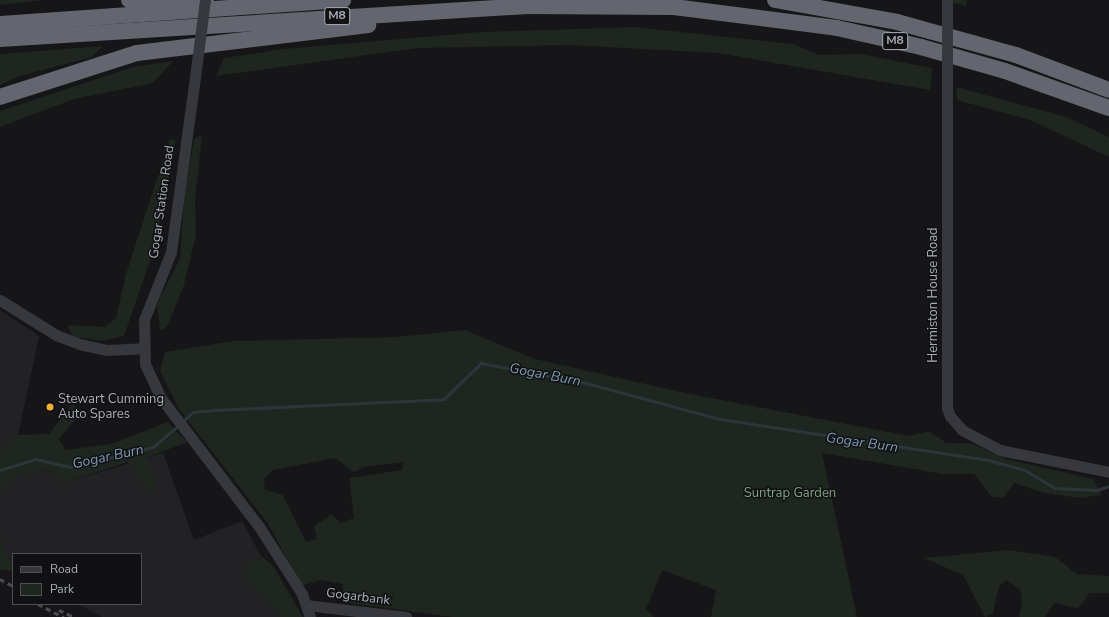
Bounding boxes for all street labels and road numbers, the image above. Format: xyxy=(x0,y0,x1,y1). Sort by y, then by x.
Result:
road number: M8 xyxy=(324,6,350,26)
road number: M8 xyxy=(882,31,908,51)
street label: Gogar Station Road xyxy=(146,144,178,260)
street label: Hermiston House Road xyxy=(925,227,941,363)
street label: Gogarbank xyxy=(325,585,391,609)

